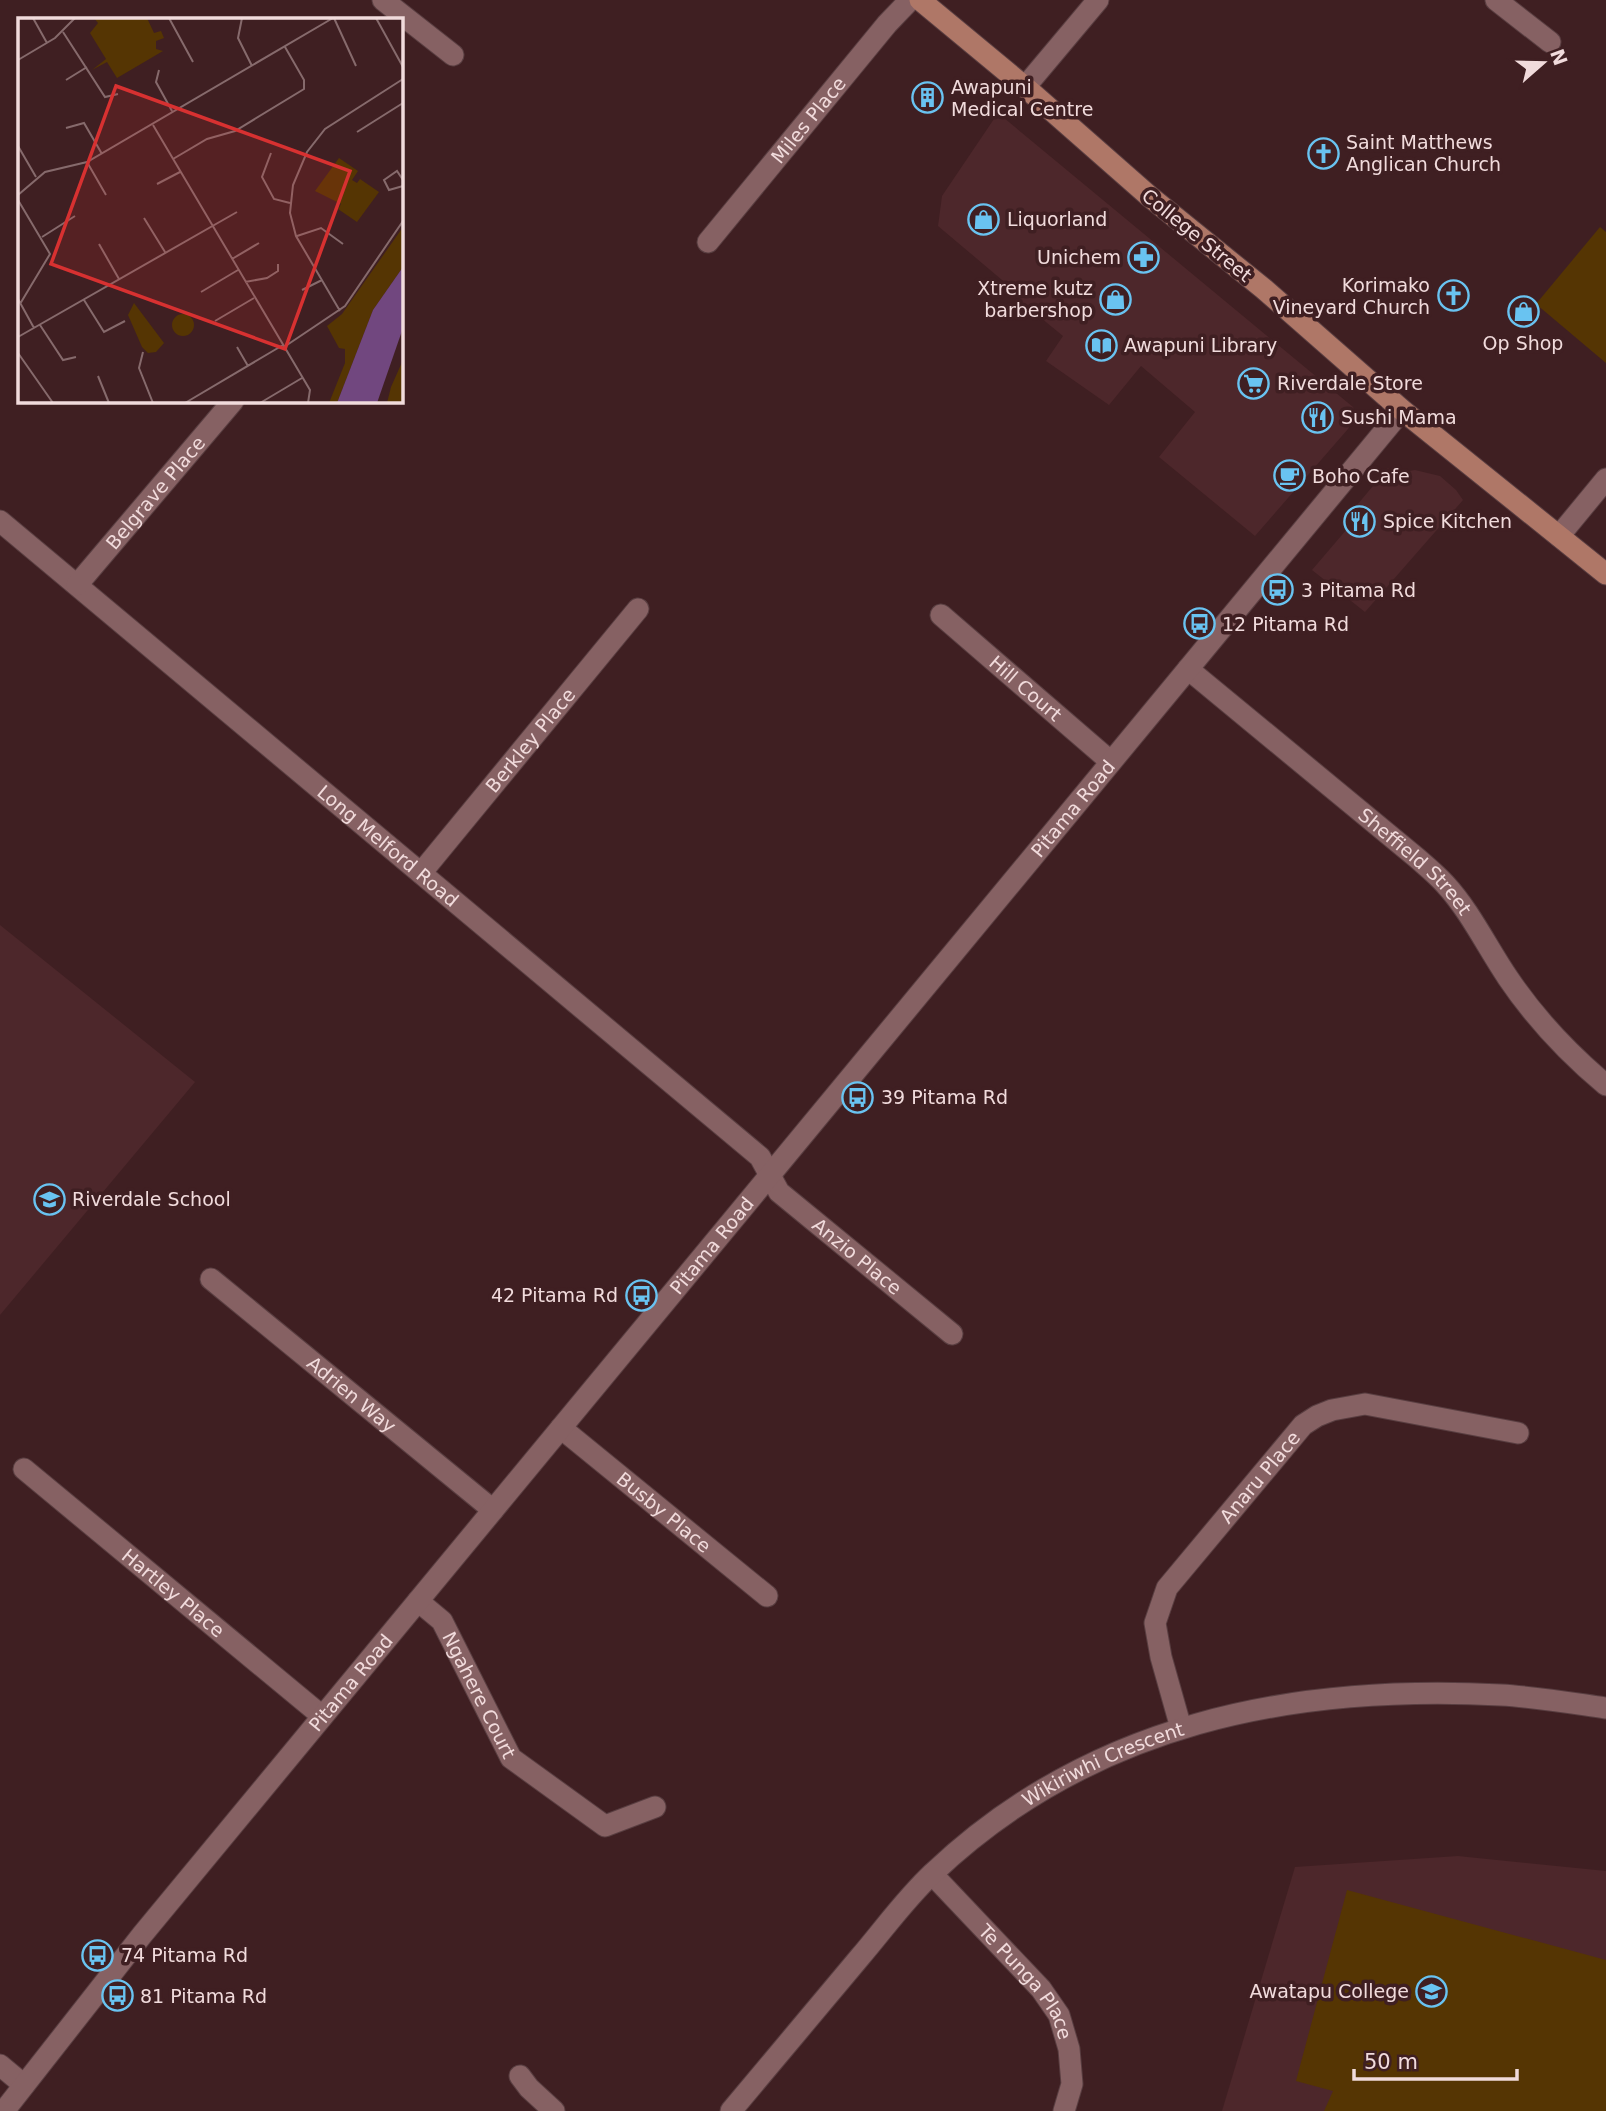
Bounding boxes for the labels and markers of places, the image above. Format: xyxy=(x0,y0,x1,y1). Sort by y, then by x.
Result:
place label: Awapuni Medical Centre xyxy=(951,76,1093,120)
building icon: Awapuni Medical Centre xyxy=(911,81,945,115)
place label: Saint Matthews Anglican Church xyxy=(1346,131,1501,175)
church icon: Saint Matthews Anglican Church xyxy=(1306,136,1340,170)
shop icon: Liquorland xyxy=(967,202,1001,236)
place label: Liquorland xyxy=(1007,208,1107,230)
pharmacy icon: Unichem xyxy=(1127,240,1161,274)
place label: Unichem xyxy=(1037,246,1121,268)
place label: Korimako Vineyard Church xyxy=(1273,274,1430,318)
place label: Xtreme kutz barbershop xyxy=(977,277,1093,321)
church icon: Korimako Vineyard Church xyxy=(1436,279,1470,313)
shop icon: Xtreme kutz barbershop xyxy=(1099,282,1133,316)
shop icon: Op Shop xyxy=(1506,295,1540,329)
library icon: Awapuni Library xyxy=(1084,328,1118,362)
place label: Op Shop xyxy=(1483,332,1563,354)
place label: Awapuni Library xyxy=(1124,334,1277,356)
supermarket icon: Riverdale Store xyxy=(1237,366,1271,400)
place label: Riverdale Store xyxy=(1277,372,1423,394)
restaurant icon: Sushi Mama xyxy=(1301,400,1335,434)
place label: Sushi Mama xyxy=(1341,406,1457,428)
cafe icon: Boho Cafe xyxy=(1272,459,1306,493)
place label: Boho Cafe xyxy=(1312,465,1410,487)
restaurant icon: Spice Kitchen xyxy=(1343,504,1377,538)
place label: Spice Kitchen xyxy=(1383,510,1512,532)
bus stop icon: 3 Pitama Rd xyxy=(1261,573,1295,607)
place label: 3 Pitama Rd xyxy=(1301,579,1416,601)
bus stop icon: 12 Pitama Rd xyxy=(1182,607,1216,641)
place label: 12 Pitama Rd xyxy=(1222,613,1349,635)
bus stop icon: 39 Pitama Rd xyxy=(841,1080,875,1114)
place label: 39 Pitama Rd xyxy=(881,1086,1008,1108)
school or university icon: Riverdale School xyxy=(32,1182,66,1216)
place label: Riverdale School xyxy=(72,1188,231,1210)
bus stop icon: 42 Pitama Rd xyxy=(624,1278,658,1312)
place label: 42 Pitama Rd xyxy=(491,1284,618,1306)
bus stop icon: 74 Pitama Rd xyxy=(81,1938,115,1972)
place label: 74 Pitama Rd xyxy=(121,1944,248,1966)
school or university icon: Awatapu College xyxy=(1415,1974,1449,2008)
bus stop icon: 81 Pitama Rd xyxy=(100,1979,134,2013)
place label: Awatapu College xyxy=(1249,1980,1409,2002)
place label: 81 Pitama Rd xyxy=(140,1985,267,2007)

